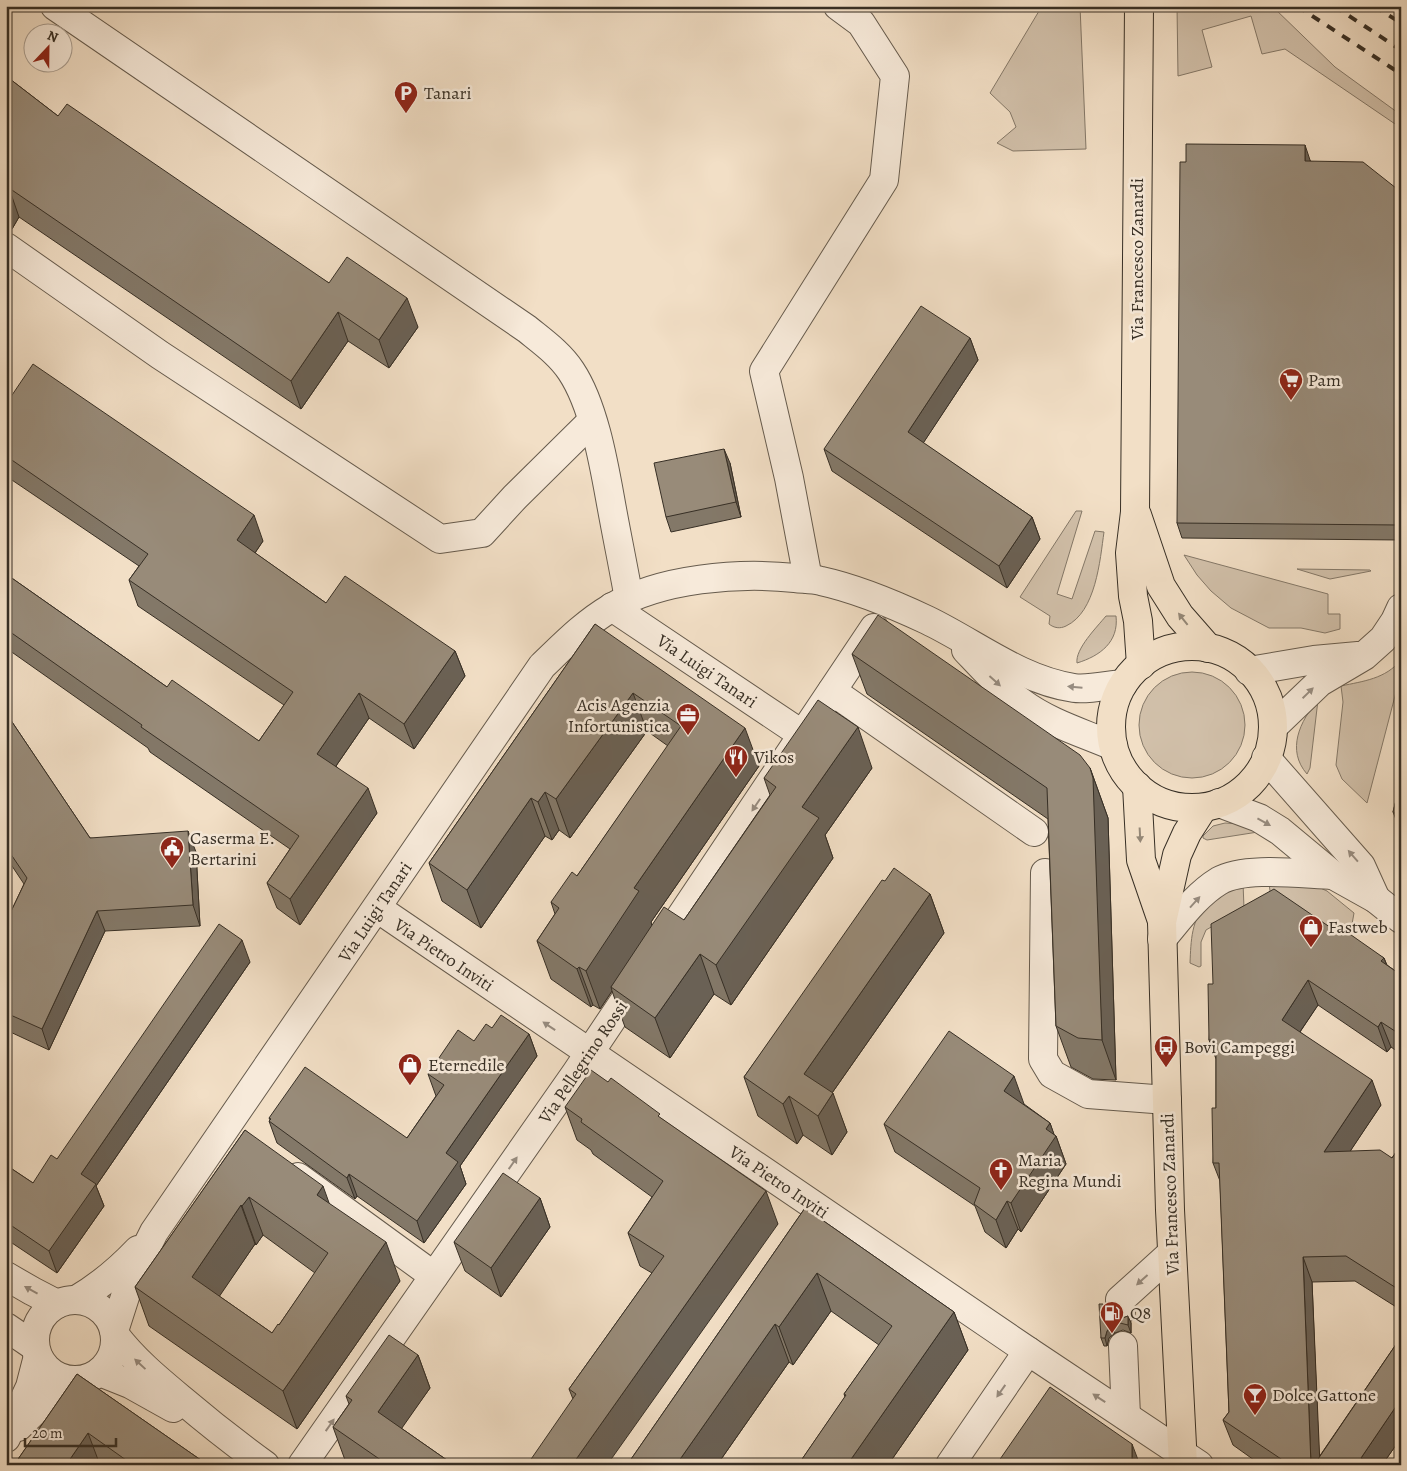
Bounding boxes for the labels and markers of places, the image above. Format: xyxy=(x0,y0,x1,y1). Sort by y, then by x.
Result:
parking icon: Tanari xyxy=(393,80,419,114)
place label: Tanari xyxy=(424,81,472,105)
supermarket icon: Pam xyxy=(1278,367,1304,401)
place label: Pam xyxy=(1308,368,1341,392)
place label: Acis Agenzia Infortunistica xyxy=(568,693,671,738)
office icon: Acis Agenzia Infortunistica xyxy=(675,702,701,736)
restaurant icon: Vikos xyxy=(723,744,749,778)
place label: Vikos xyxy=(753,745,794,769)
place label: Caserma E. Bertarini xyxy=(190,826,275,871)
public building icon: Caserma E. Bertarini xyxy=(159,835,185,869)
shop icon: Fastweb xyxy=(1298,914,1324,948)
place label: Fastweb xyxy=(1328,915,1388,939)
bus stop icon: Bovi Campeggi xyxy=(1153,1034,1179,1068)
place label: Bovi Campeggi xyxy=(1184,1035,1295,1059)
shop icon: Eternedile xyxy=(397,1052,423,1086)
place label: Eternedile xyxy=(428,1053,505,1077)
place label: Maria Regina Mundi xyxy=(1018,1148,1121,1193)
church icon: Maria Regina Mundi xyxy=(988,1157,1014,1191)
fuel station icon: Q8 xyxy=(1099,1300,1125,1334)
place label: Q8 xyxy=(1130,1301,1151,1325)
bar icon: Dolce Gattone xyxy=(1242,1382,1268,1416)
place label: Dolce Gattone xyxy=(1272,1383,1376,1407)

